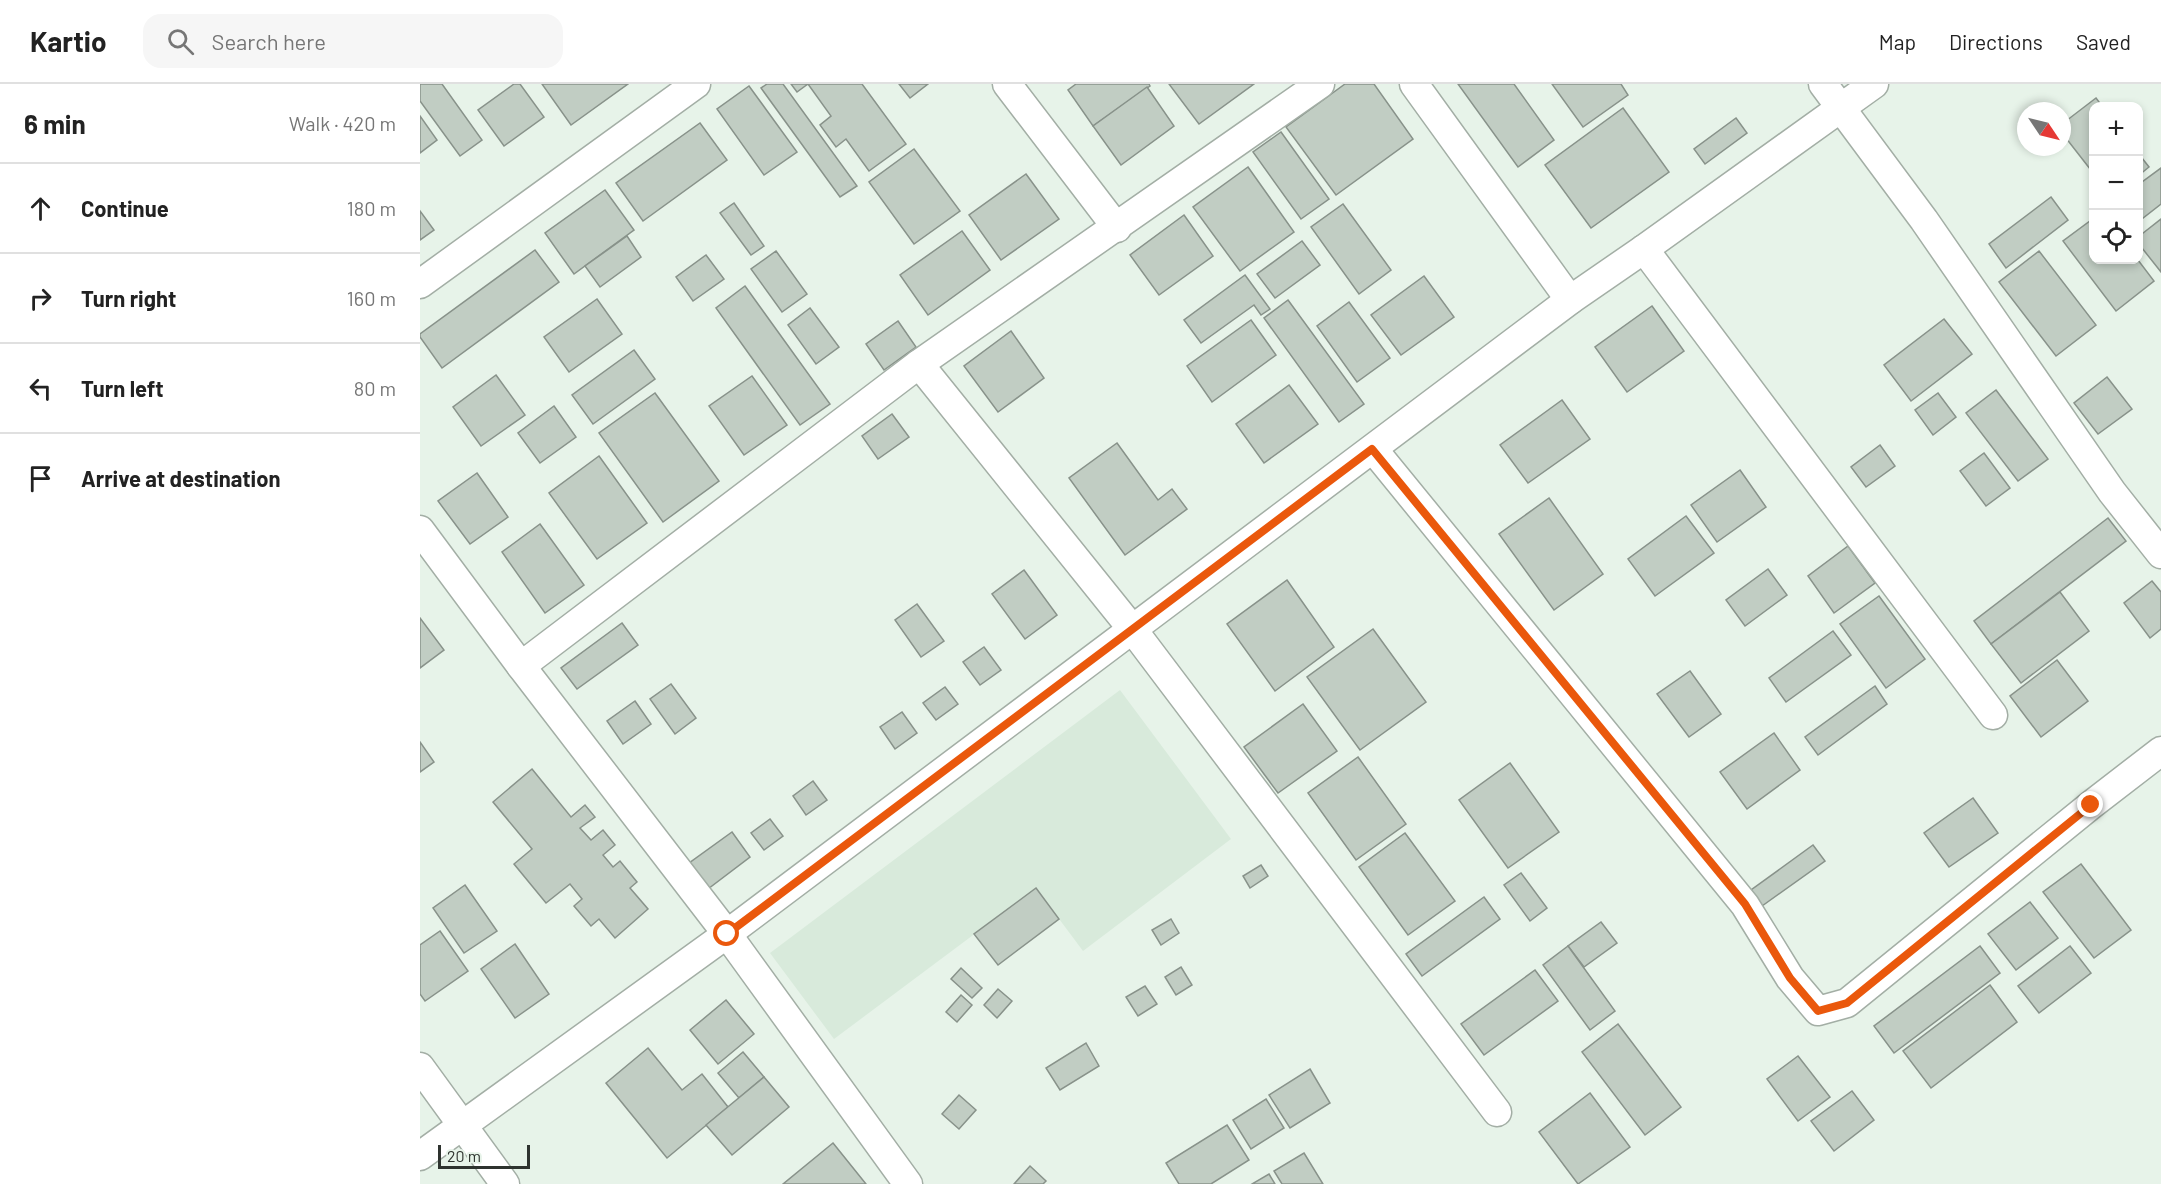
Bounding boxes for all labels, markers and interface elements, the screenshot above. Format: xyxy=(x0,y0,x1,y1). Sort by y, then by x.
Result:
search box xyxy=(143,14,563,68)
text: Kartio xyxy=(30,24,107,58)
icon: search xyxy=(164,25,197,58)
text: Search here xyxy=(212,28,326,54)
text: Map xyxy=(1879,29,1916,54)
text: Directions xyxy=(1949,29,2043,54)
text: Saved xyxy=(2076,29,2131,54)
north arrow xyxy=(2017,102,2071,156)
map controls xyxy=(2089,102,2143,264)
button: + xyxy=(2089,102,2143,156)
text: 6 min xyxy=(24,108,86,139)
text: Walk · 420 m xyxy=(289,111,396,135)
button: − xyxy=(2089,156,2143,210)
icon: ahead xyxy=(24,192,57,225)
text: Continue xyxy=(81,195,169,221)
text: 180 m xyxy=(347,196,396,220)
button: locate xyxy=(2089,210,2143,264)
icon: right xyxy=(24,282,57,315)
text: Turn right xyxy=(81,285,176,311)
text: 160 m xyxy=(347,286,396,310)
icon: left xyxy=(24,372,57,405)
text: Turn left xyxy=(81,375,164,401)
text: 80 m xyxy=(354,376,396,400)
icon: arrive xyxy=(24,462,57,495)
text: Arrive at destination xyxy=(81,465,280,491)
route end xyxy=(2077,791,2103,817)
route start xyxy=(713,920,739,946)
scale bar xyxy=(438,1142,530,1170)
text: 20 m xyxy=(447,1146,481,1165)

